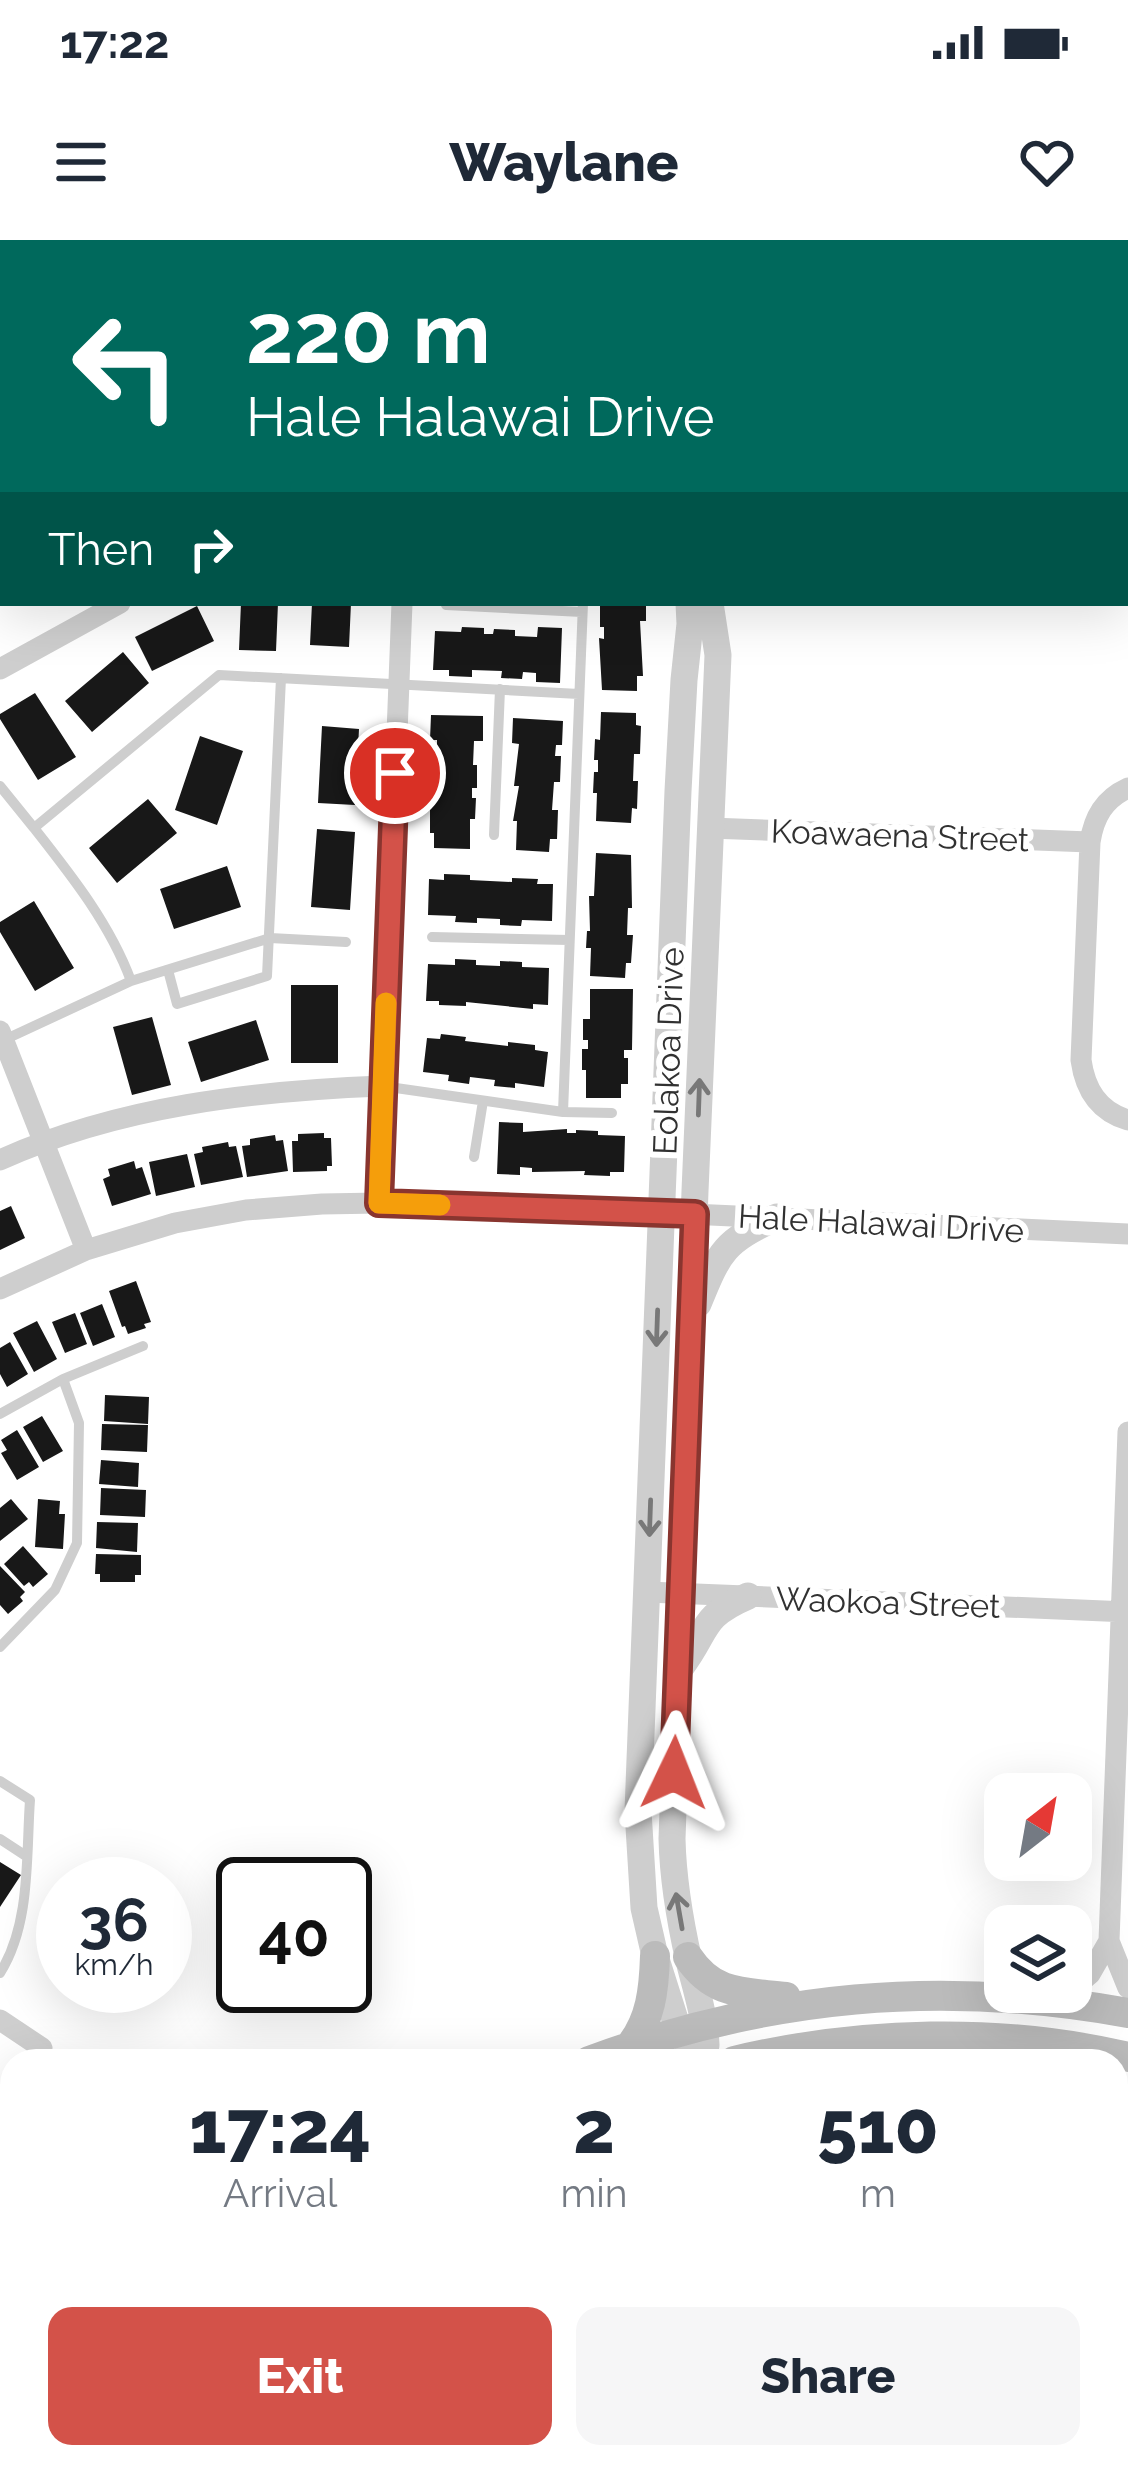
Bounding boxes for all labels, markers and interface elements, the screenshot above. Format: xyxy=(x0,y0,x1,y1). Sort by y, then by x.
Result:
text: 17:22 xyxy=(60,16,169,69)
icon: menu xyxy=(48,129,114,195)
icon: heart xyxy=(1014,129,1080,195)
text: Waylane xyxy=(449,130,679,194)
text: 220 m xyxy=(246,284,491,383)
icon: left xyxy=(48,288,204,444)
text: Hale Halawai Drive xyxy=(246,385,714,449)
icon: right xyxy=(178,516,244,582)
text: Then xyxy=(48,523,154,576)
pin xyxy=(344,722,446,824)
icon: arrive xyxy=(362,740,428,806)
street label: Koawaena Street xyxy=(770,812,1030,859)
street label: Eolakoa Drive xyxy=(645,947,692,1155)
one-way arrow xyxy=(688,1078,711,1117)
street label: Hale Halawai Drive xyxy=(737,1197,1025,1250)
one-way arrow xyxy=(645,1308,668,1347)
one-way arrow xyxy=(638,1498,661,1537)
street label: Waokoa Street xyxy=(775,1579,1001,1626)
position arrow xyxy=(611,1710,737,1836)
north arrow xyxy=(984,1773,1092,1881)
map controls xyxy=(984,1773,1092,2013)
speed limit sign: 40 xyxy=(216,1857,372,2013)
text: 36 xyxy=(79,1885,149,1955)
one-way arrow xyxy=(667,1892,690,1931)
button: layers xyxy=(984,1905,1092,2013)
text: km/h xyxy=(74,1947,154,1982)
text: 17:24 xyxy=(189,2085,371,2170)
text: 2 xyxy=(573,2085,615,2170)
text: 510 xyxy=(817,2085,939,2170)
text: Arrival xyxy=(223,2170,337,2216)
text: min xyxy=(561,2170,628,2216)
text: m xyxy=(860,2170,896,2216)
button: Exit xyxy=(48,2307,552,2445)
button: Share xyxy=(576,2307,1080,2445)

